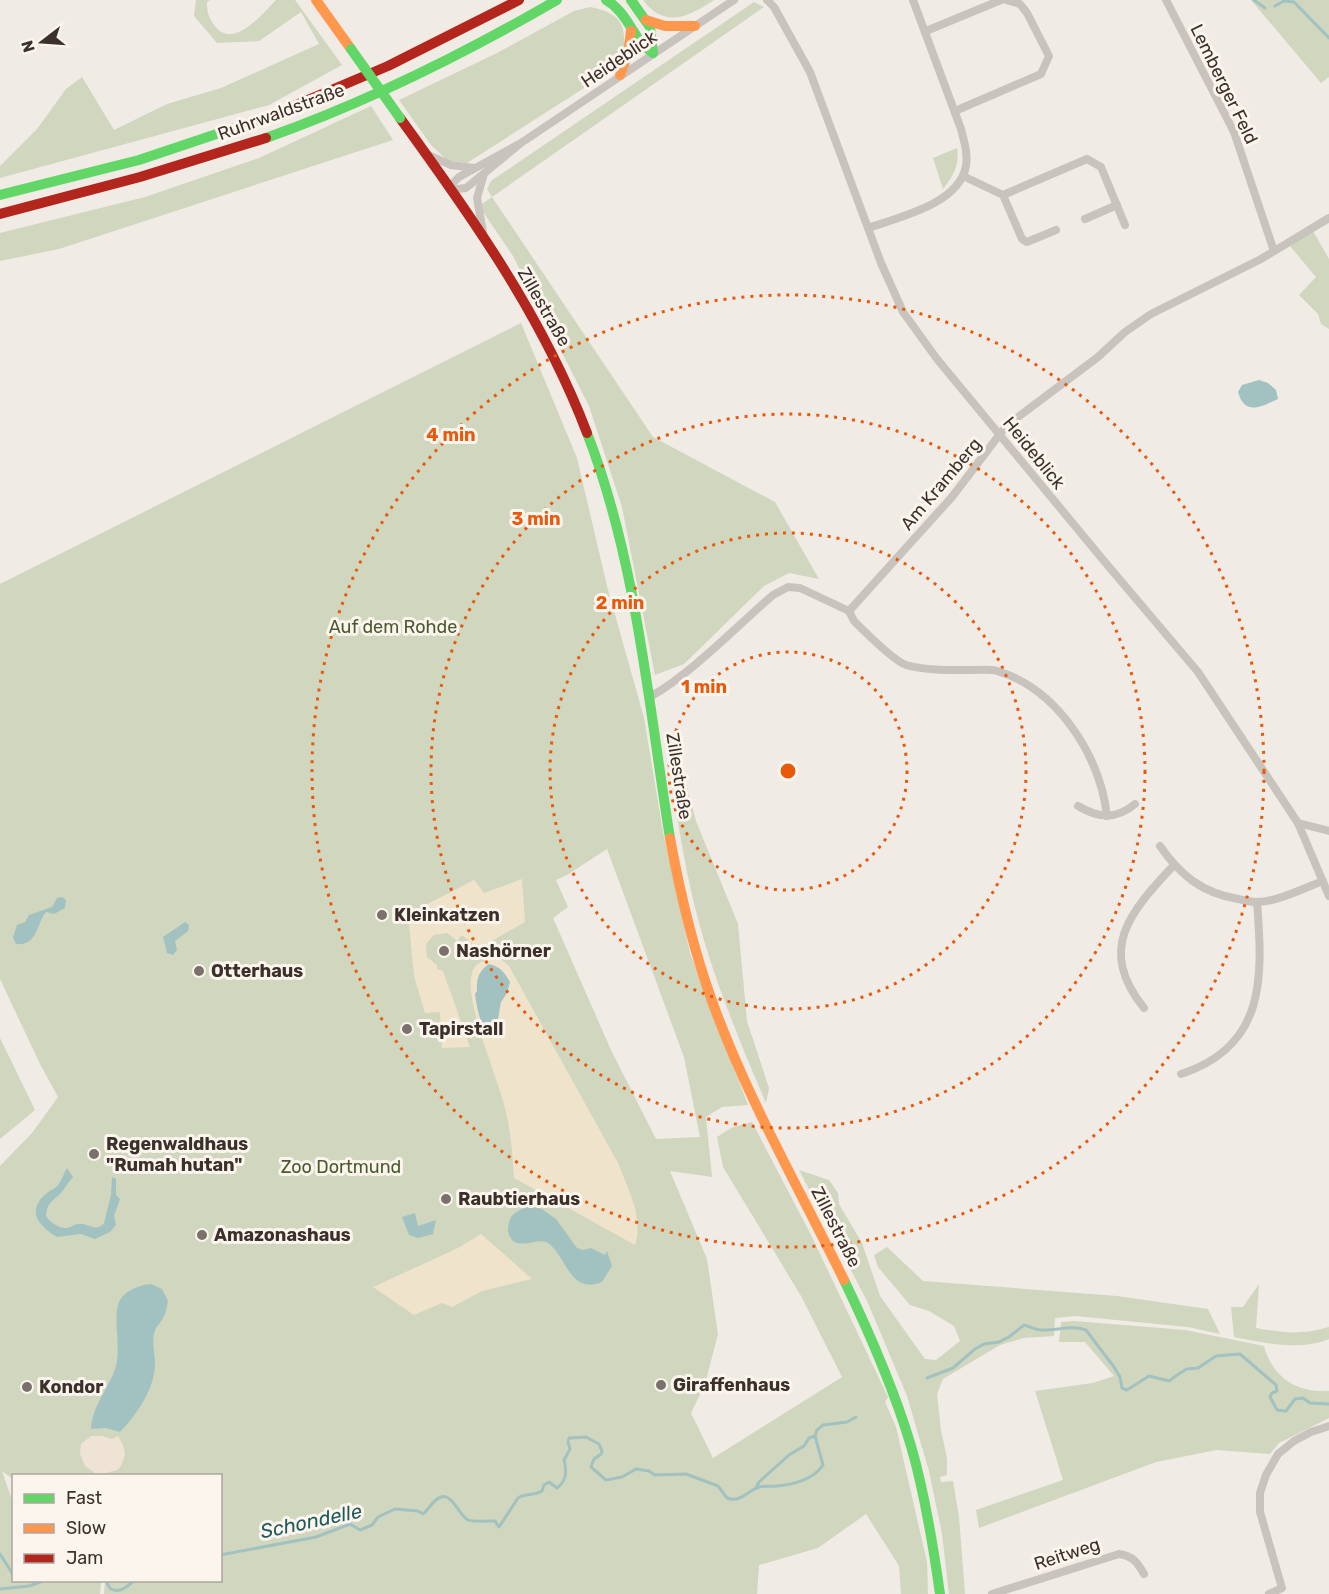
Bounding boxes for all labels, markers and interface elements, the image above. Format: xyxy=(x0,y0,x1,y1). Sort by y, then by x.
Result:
north arrow xyxy=(12,12,72,72)
street label: Lemberger Feld xyxy=(1185,20,1263,148)
street label: Heideblick xyxy=(577,25,662,92)
text: N xyxy=(17,38,39,55)
street label: Ruhrwaldstraße xyxy=(215,79,347,145)
street label: Zillestraße xyxy=(513,264,575,350)
street label: Heideblick xyxy=(998,412,1070,494)
text: 4 min xyxy=(426,424,476,446)
street label: Am Kramberg xyxy=(896,433,986,535)
text: 3 min xyxy=(512,508,560,530)
text: 2 min xyxy=(596,592,644,614)
park label: Auf dem Rohde xyxy=(329,616,457,638)
text: 1 min xyxy=(681,676,727,698)
street label: Zillestraße xyxy=(661,731,697,821)
centre of rings xyxy=(778,761,798,781)
place label: Kleinkatzen xyxy=(394,904,500,926)
marker: Kleinkatzen xyxy=(375,908,389,922)
place label: Nashörner xyxy=(456,940,551,962)
marker: Nashörner xyxy=(437,944,451,958)
place label: Otterhaus xyxy=(211,960,303,982)
marker: Otterhaus xyxy=(192,964,206,978)
place label: Tapirstall xyxy=(419,1018,503,1040)
marker: Tapirstall xyxy=(400,1022,414,1036)
place label: Regenwaldhaus "Rumah hutan" xyxy=(106,1133,248,1176)
marker: Regenwaldhaus "Rumah hutan" xyxy=(87,1147,101,1161)
park label: Zoo Dortmund xyxy=(281,1156,401,1178)
street label: Zillestraße xyxy=(806,1183,866,1271)
place label: Raubtierhaus xyxy=(458,1188,580,1210)
marker: Raubtierhaus xyxy=(439,1192,453,1206)
place label: Amazonashaus xyxy=(214,1224,351,1246)
marker: Amazonashaus xyxy=(195,1228,209,1242)
place label: Giraffenhaus xyxy=(673,1374,790,1396)
place label: Kondor xyxy=(39,1376,104,1398)
marker: Giraffenhaus xyxy=(654,1378,668,1392)
marker: Kondor xyxy=(20,1380,34,1394)
legend xyxy=(12,1474,222,1582)
text: Fast xyxy=(66,1487,102,1509)
water label: Schondelle xyxy=(258,1499,364,1543)
text: Slow xyxy=(66,1517,106,1539)
street label: Reitweg xyxy=(1031,1533,1103,1575)
text: Jam xyxy=(66,1547,103,1569)

